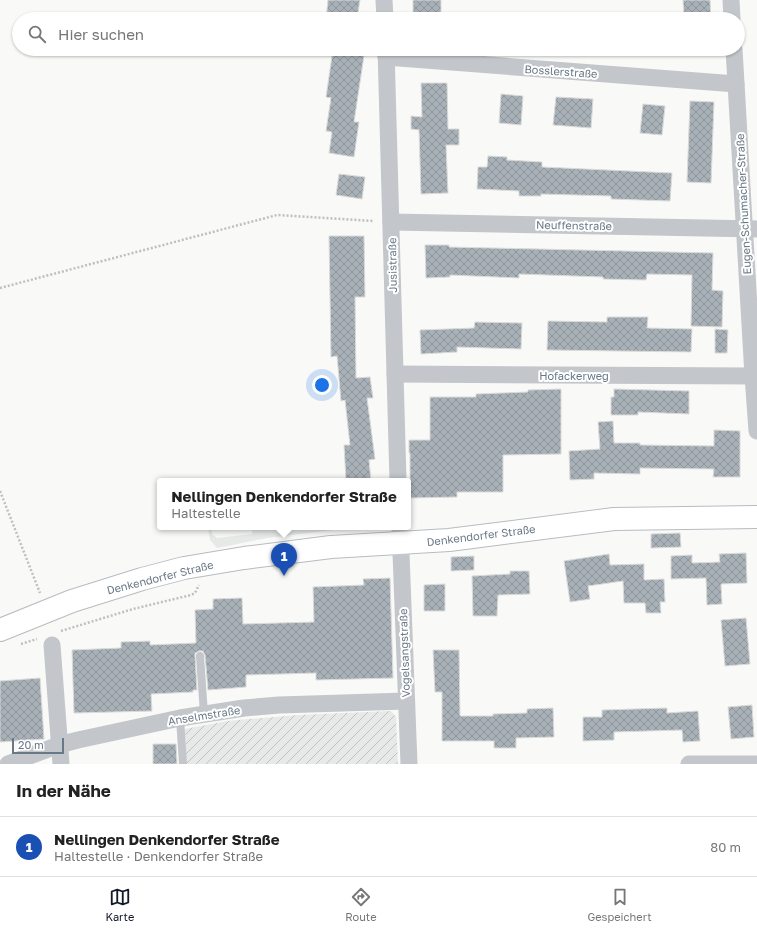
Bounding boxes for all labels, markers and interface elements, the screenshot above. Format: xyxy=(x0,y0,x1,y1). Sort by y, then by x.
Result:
search box xyxy=(12,12,745,56)
icon: search xyxy=(26,23,48,45)
text: Hier suchen xyxy=(58,25,144,43)
street label: Bosslerstraße xyxy=(524,62,598,80)
street label: Eugen-Schumacher-Straße xyxy=(733,133,753,275)
street label: Neuffenstraße xyxy=(536,218,612,232)
street label: Jusistraße xyxy=(385,237,399,293)
street label: Hofackerweg xyxy=(539,369,609,382)
your location xyxy=(312,375,332,395)
popup xyxy=(157,478,411,530)
text: Nellingen Denkendorfer Straße xyxy=(171,487,397,505)
text: Haltestelle xyxy=(171,505,240,521)
street label: Denkendorfer Straße xyxy=(426,522,536,548)
pin: 1 xyxy=(271,543,297,576)
street label: Denkendorfer Straße xyxy=(105,557,215,597)
street label: Vogelsangstraße xyxy=(396,608,412,698)
street label: Anselmstraße xyxy=(167,703,241,727)
scale bar xyxy=(12,736,64,755)
text: 20 m xyxy=(18,738,44,751)
text: In der Nähe xyxy=(16,780,111,801)
text: Nellingen Denkendorfer Straße xyxy=(54,830,280,848)
text: 1 xyxy=(26,839,32,855)
text: 80 m xyxy=(710,839,741,855)
text: Haltestelle · Denkendorfer Straße xyxy=(54,848,263,864)
tab: Karte xyxy=(105,886,134,923)
tab: Route xyxy=(345,886,377,923)
tab: Gespeichert xyxy=(587,886,652,923)

